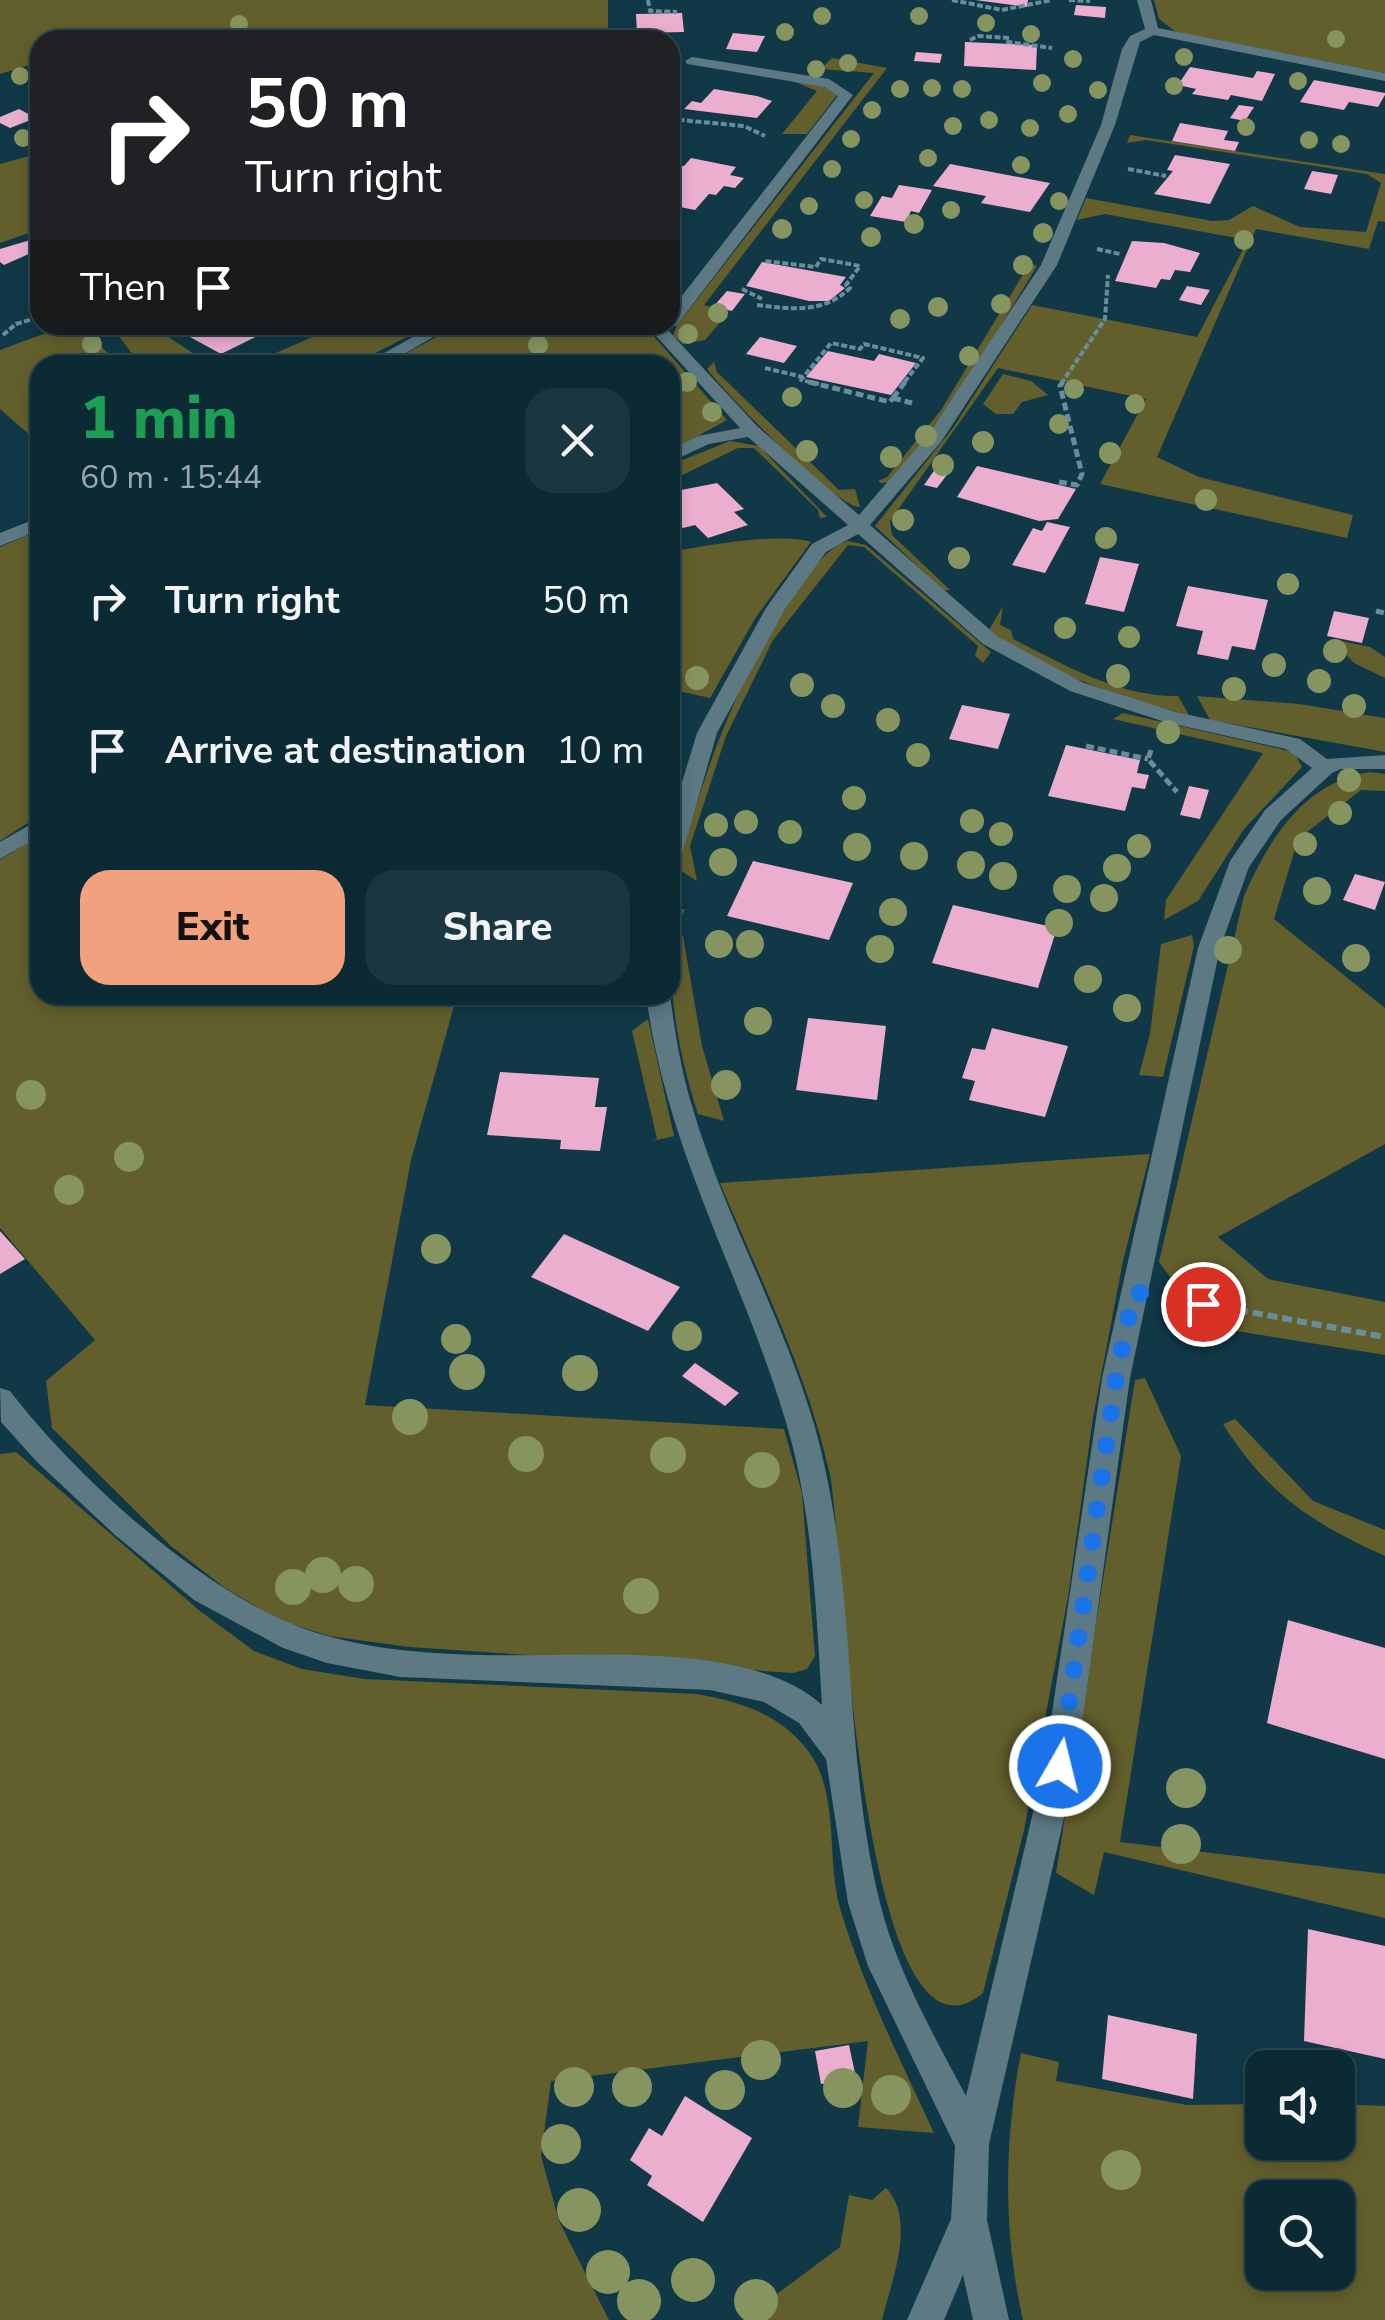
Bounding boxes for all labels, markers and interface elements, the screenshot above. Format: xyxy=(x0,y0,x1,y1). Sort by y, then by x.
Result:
text: 50 m xyxy=(245,56,409,152)
icon: right xyxy=(80,70,210,200)
text: Turn right xyxy=(245,147,442,208)
icon: arrive xyxy=(186,260,241,315)
text: Then xyxy=(80,262,166,313)
text: 1 min xyxy=(80,377,238,459)
button: close xyxy=(525,388,630,493)
text: 60 m · 15:44 xyxy=(80,456,262,499)
icon: right xyxy=(80,573,135,628)
text: Turn right xyxy=(165,575,340,626)
text: 50 m xyxy=(542,575,630,626)
icon: arrive xyxy=(80,723,135,778)
text: Arrive at destination xyxy=(165,725,526,776)
text: 10 m xyxy=(556,725,644,776)
button: Exit xyxy=(80,870,345,985)
button: Share xyxy=(365,870,630,985)
pin xyxy=(1161,1262,1246,1347)
icon: arrive xyxy=(1176,1277,1231,1332)
position arrow xyxy=(1008,1714,1112,1818)
map controls xyxy=(1245,2050,1355,2290)
button: sound xyxy=(1245,2050,1355,2160)
button: search xyxy=(1245,2180,1355,2290)

